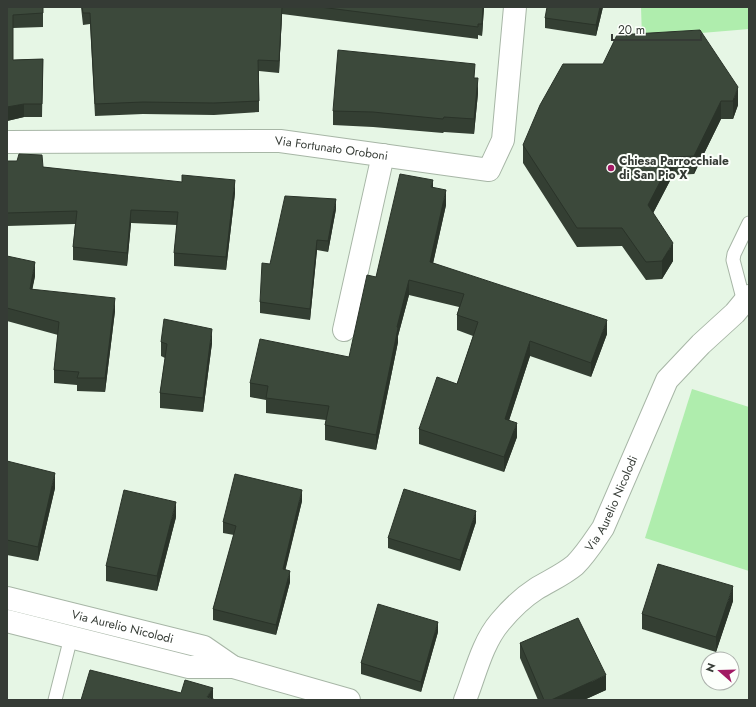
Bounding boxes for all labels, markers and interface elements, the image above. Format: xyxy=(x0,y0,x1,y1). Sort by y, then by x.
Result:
scale bar xyxy=(612,16,701,42)
text: 20 m xyxy=(618,21,645,39)
street label: Via Fortunato Oroboni xyxy=(275,132,389,165)
place label: Chiesa Parrocchiale di San Pio X xyxy=(619,152,729,184)
marker: Chiesa Parrocchiale di San Pio X xyxy=(606,163,616,173)
street label: Via Aurelio Nicolodi xyxy=(581,453,642,555)
street label: Via Aurelio Nicolodi xyxy=(70,605,175,648)
north arrow xyxy=(700,651,740,691)
text: N xyxy=(702,661,720,674)

